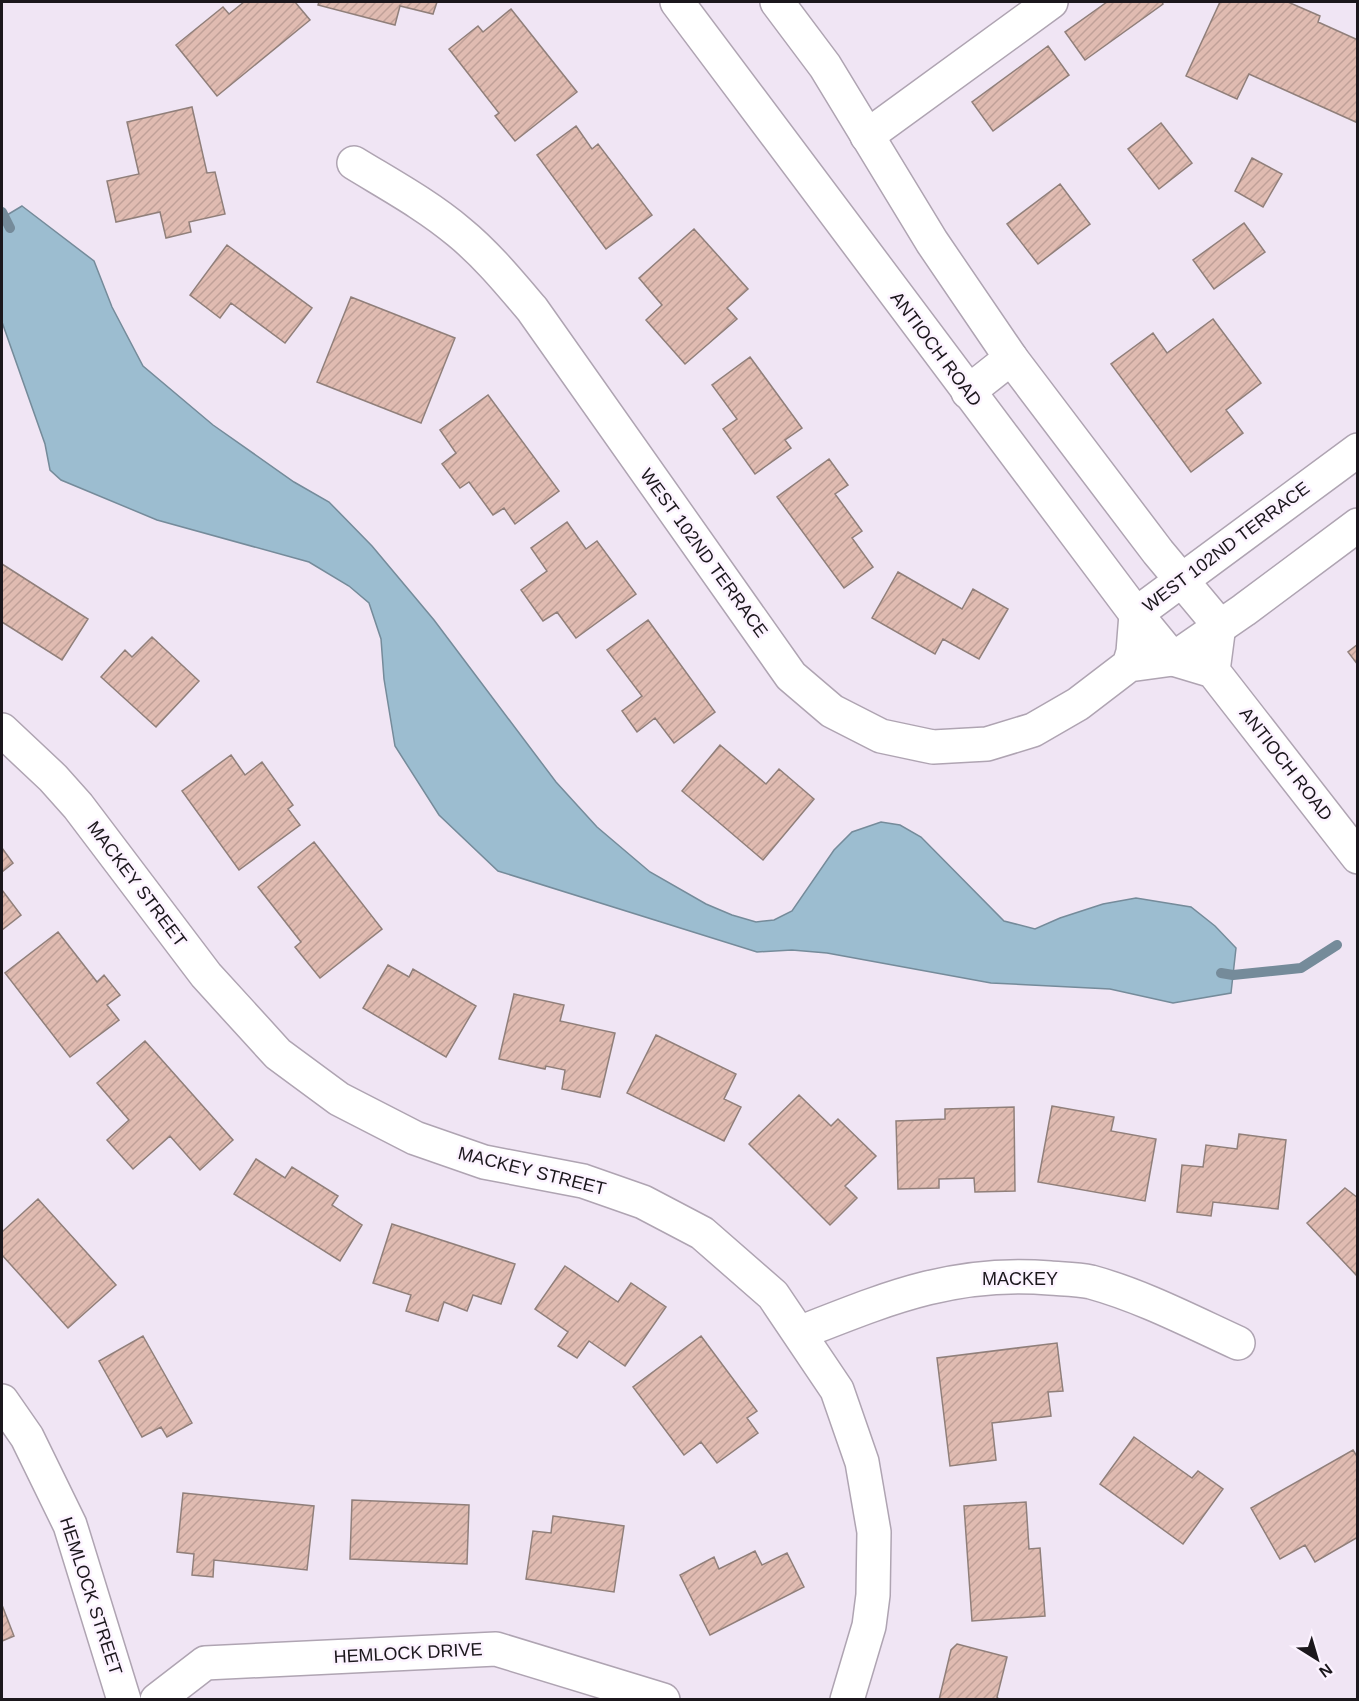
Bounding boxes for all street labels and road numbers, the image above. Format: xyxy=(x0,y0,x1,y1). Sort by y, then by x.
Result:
street label: ANTIOCH ROAD xyxy=(886,288,986,410)
street label: WEST 102ND TERRACE xyxy=(636,465,772,641)
street label: WEST 102ND TERRACE xyxy=(1139,478,1313,616)
street label: ANTIOCH ROAD xyxy=(1236,703,1336,825)
street label: MACKEY STREET xyxy=(83,817,191,951)
street label: MACKEY STREET xyxy=(456,1143,608,1199)
street label: MACKEY xyxy=(982,1269,1058,1289)
street label: HEMLOCK STREET xyxy=(56,1514,126,1678)
street label: HEMLOCK DRIVE xyxy=(333,1639,483,1667)

